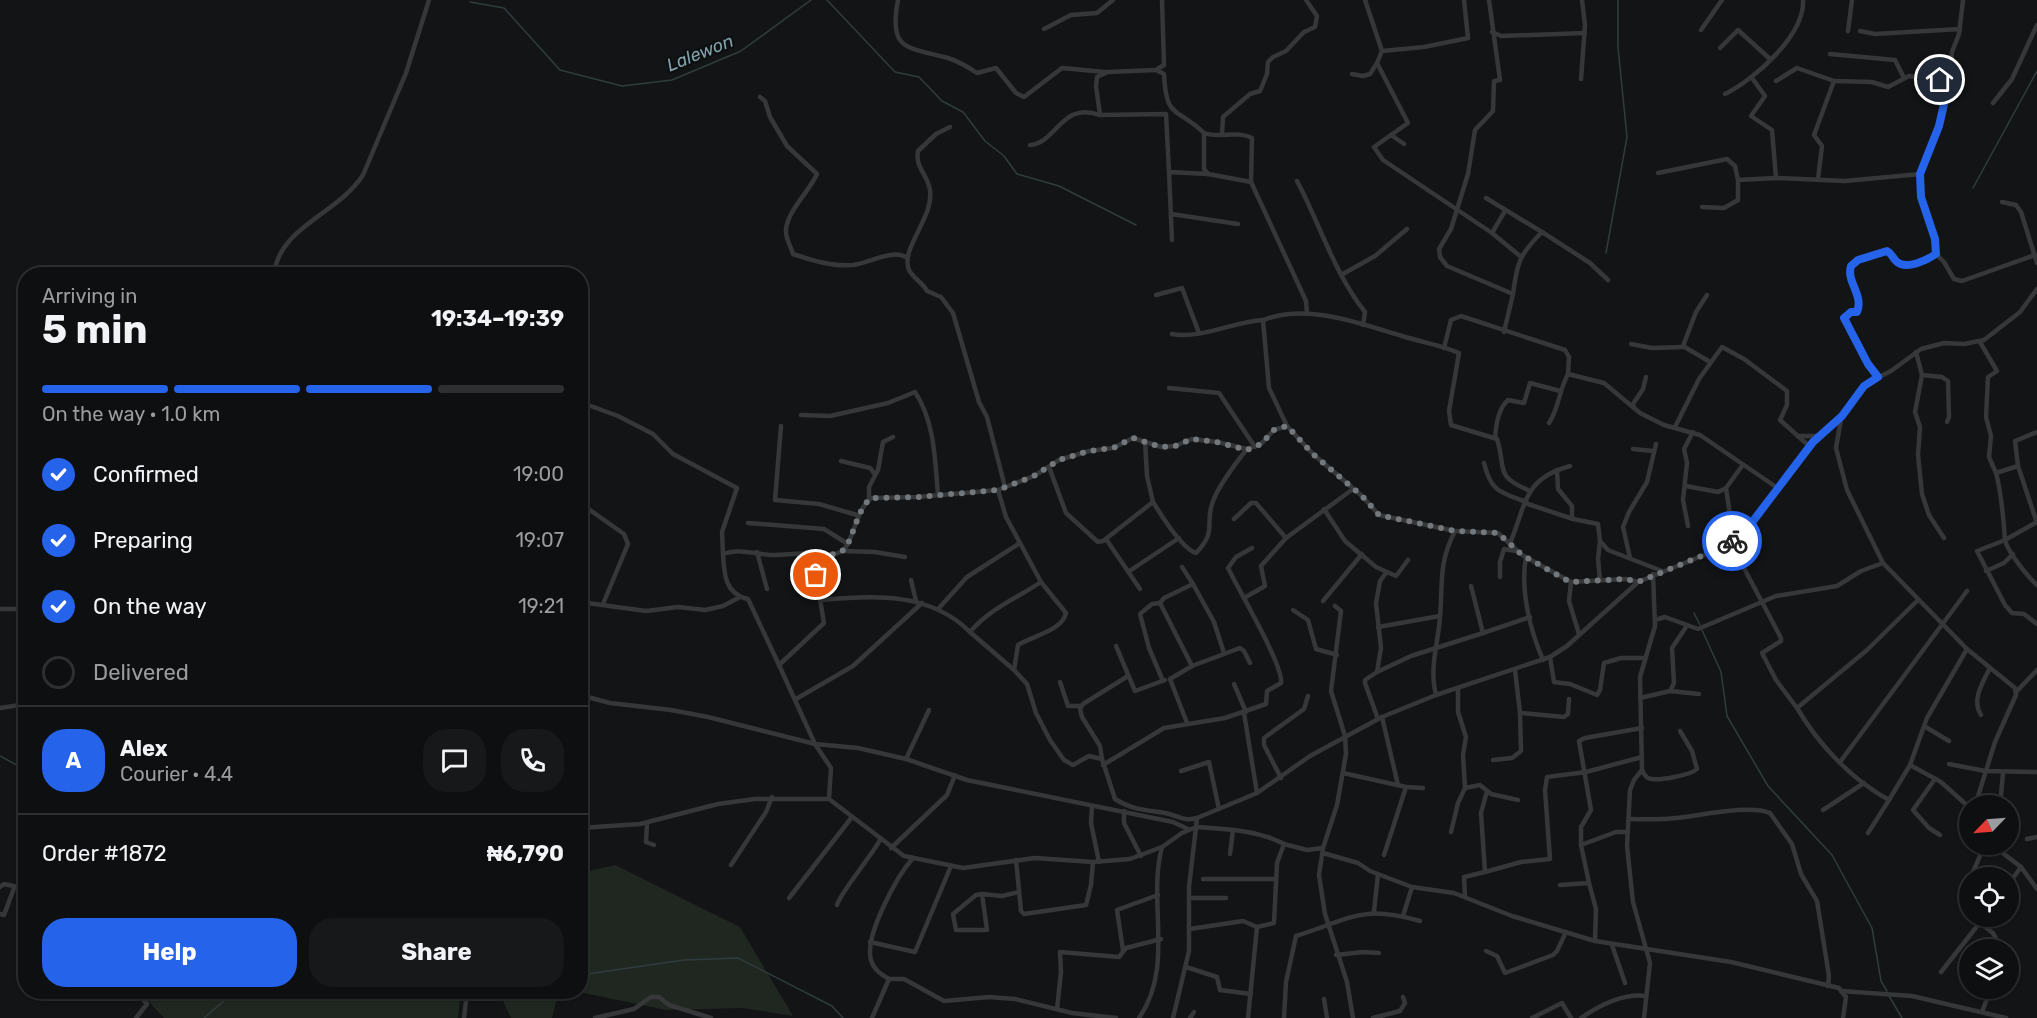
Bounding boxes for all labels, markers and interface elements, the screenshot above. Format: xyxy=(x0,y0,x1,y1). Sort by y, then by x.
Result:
water label: Lalewon xyxy=(663,30,737,76)
pin xyxy=(1914,54,1965,105)
icon: home xyxy=(1923,63,1956,96)
text: Arriving in xyxy=(42,284,137,308)
text: 19:34–19:39 xyxy=(431,305,564,332)
text: 5 min xyxy=(42,307,147,353)
text: On the way · 1.0 km xyxy=(42,402,220,426)
icon: check xyxy=(42,458,75,491)
text: Confirmed xyxy=(93,461,199,488)
text: 19:00 xyxy=(513,462,564,486)
courier xyxy=(1702,511,1762,571)
icon: check xyxy=(42,524,75,557)
icon: bike xyxy=(1716,525,1749,558)
text: Preparing xyxy=(93,527,193,554)
text: 19:07 xyxy=(516,528,564,552)
pin xyxy=(790,549,841,600)
icon: bag xyxy=(799,558,832,591)
icon: check xyxy=(42,590,75,623)
text: On the way xyxy=(93,593,207,620)
text: 19:21 xyxy=(518,594,564,618)
text: Delivered xyxy=(93,659,189,686)
button: chat xyxy=(423,729,486,792)
button: phone xyxy=(501,729,564,792)
text: Alex xyxy=(120,735,168,762)
text: A xyxy=(66,747,81,774)
text: Courier · 4.4 xyxy=(120,762,233,786)
north arrow xyxy=(1959,795,2019,855)
map controls xyxy=(1959,795,2019,999)
text: Order #1872 xyxy=(42,840,167,867)
text: ₦6,790 xyxy=(487,840,564,867)
button: locate xyxy=(1959,867,2019,927)
button: Help xyxy=(42,918,297,987)
button: Share xyxy=(309,918,564,987)
button: layers xyxy=(1959,939,2019,999)

